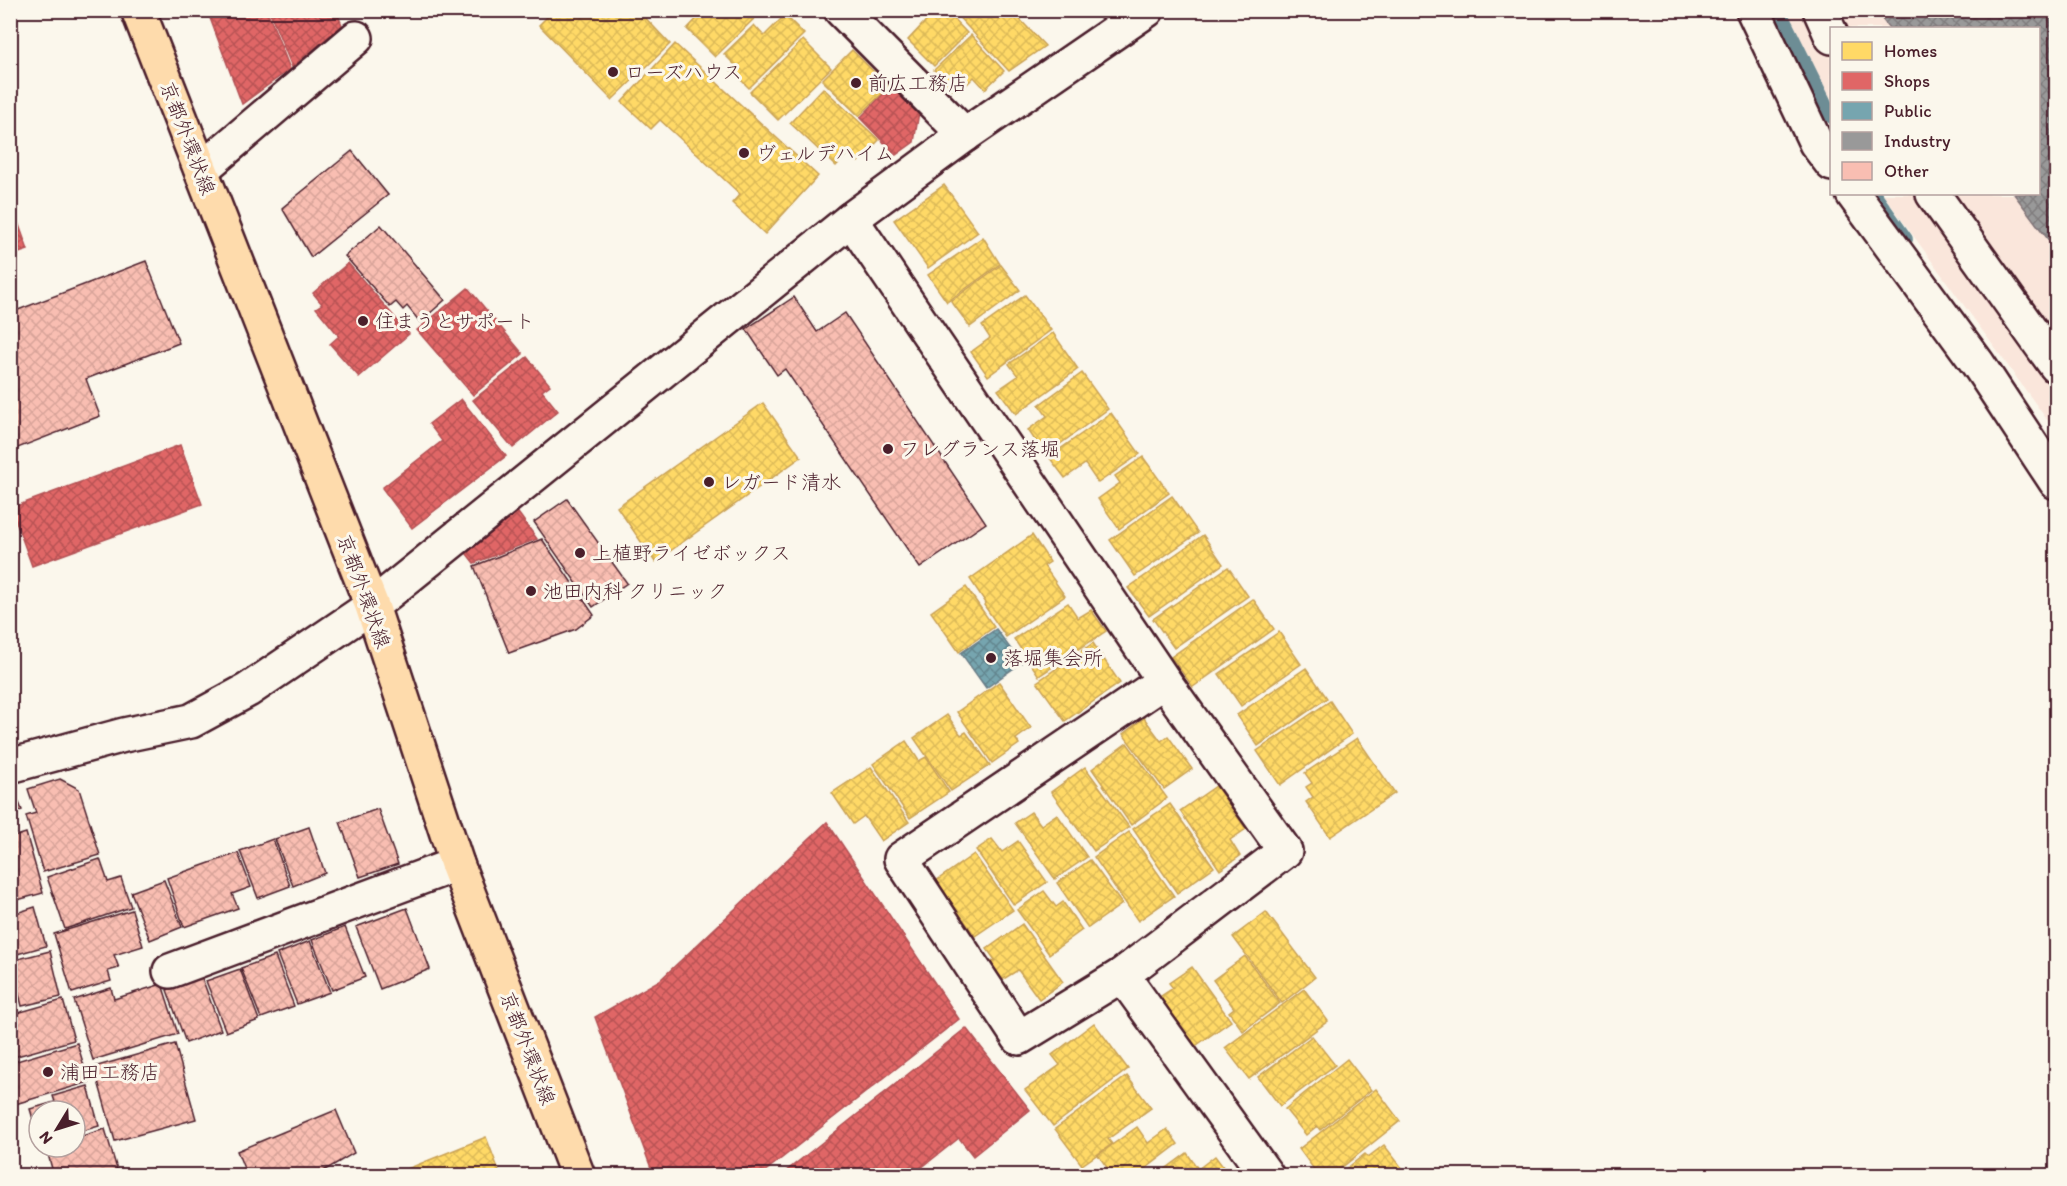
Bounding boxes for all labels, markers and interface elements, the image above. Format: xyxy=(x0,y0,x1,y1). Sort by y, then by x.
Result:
legend xyxy=(1830,27,2040,195)
text: Homes xyxy=(1884,40,1937,62)
place label: ローズハウス xyxy=(625,60,742,84)
marker: ローズハウス xyxy=(606,65,620,79)
text: Shops xyxy=(1884,70,1930,92)
place label: 前広工務店 xyxy=(868,71,968,95)
marker: 前広工務店 xyxy=(849,76,863,90)
street label: 京都外環状線 xyxy=(155,78,221,198)
text: Public xyxy=(1884,100,1932,122)
text: Industry xyxy=(1884,130,1951,152)
place label: ヴェルデハイム xyxy=(756,141,894,165)
marker: ヴェルデハイム xyxy=(737,146,751,160)
text: Other xyxy=(1884,160,1930,182)
place label: 住まうとサポート xyxy=(375,309,535,333)
marker: 住まうとサポート xyxy=(356,314,370,328)
place label: フレグランス落堀 xyxy=(900,437,1060,461)
marker: フレグランス落堀 xyxy=(881,442,895,456)
place label: レガード清水 xyxy=(721,470,841,494)
marker: レガード清水 xyxy=(702,475,716,489)
street label: 京都外環状線 xyxy=(332,531,396,651)
place label: 上植野ライゼボックス xyxy=(592,541,791,565)
marker: 上植野ライゼボックス xyxy=(573,546,587,560)
place label: 池田内科 クリニック xyxy=(543,579,728,603)
marker: 池田内科 クリニック xyxy=(524,584,538,598)
place label: 落堀集会所 xyxy=(1003,646,1103,670)
marker: 落堀集会所 xyxy=(984,651,998,665)
street label: 京都外環状線 xyxy=(495,988,561,1108)
place label: 浦田工務店 xyxy=(60,1060,160,1084)
marker: 浦田工務店 xyxy=(41,1065,55,1079)
north arrow xyxy=(27,1099,87,1159)
text: N xyxy=(35,1128,56,1148)

